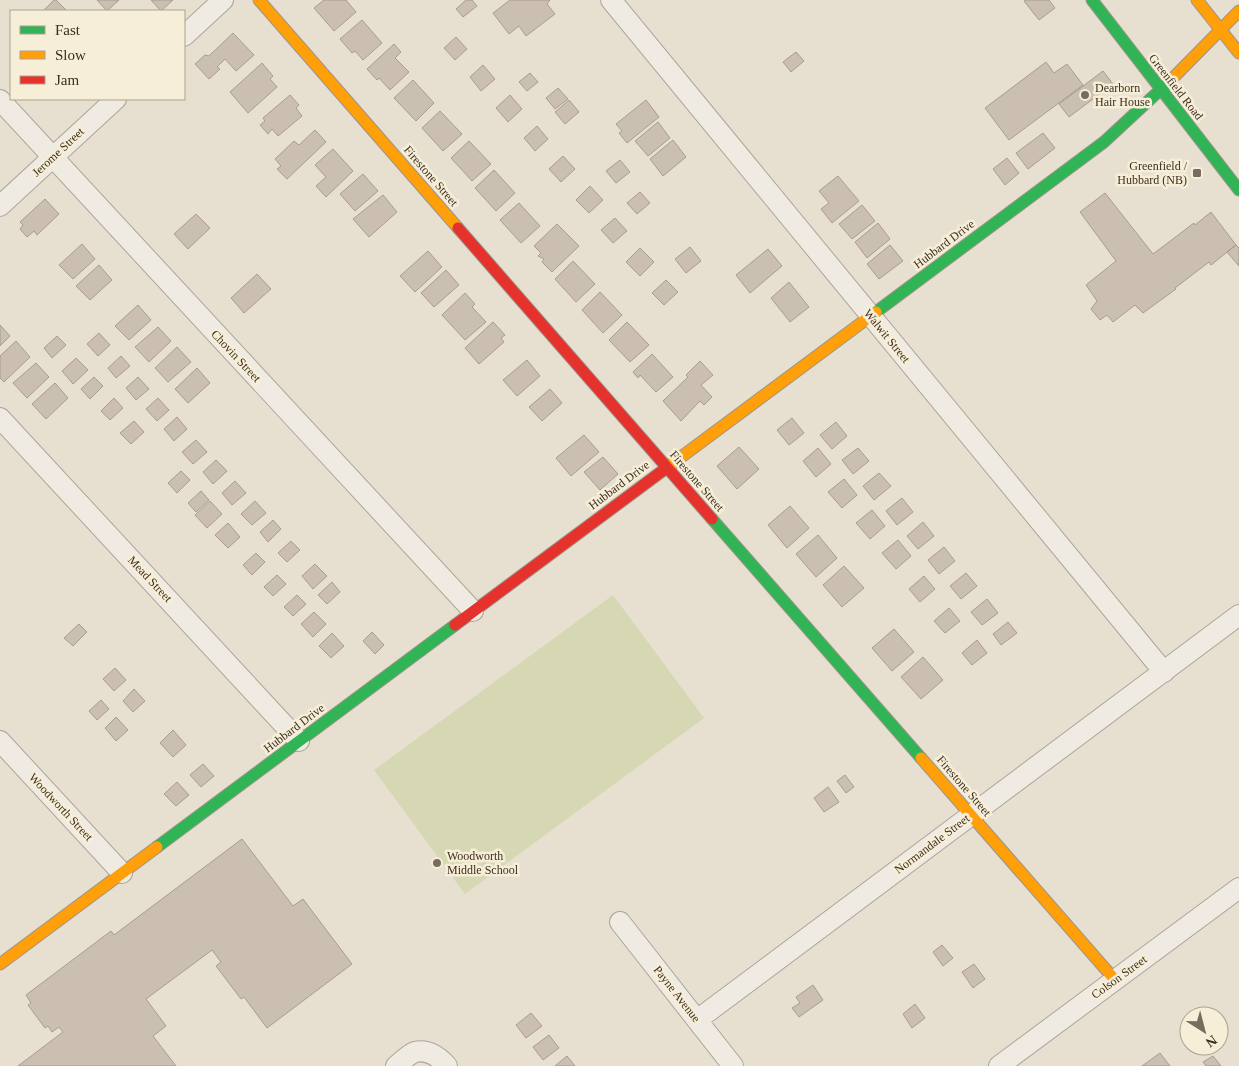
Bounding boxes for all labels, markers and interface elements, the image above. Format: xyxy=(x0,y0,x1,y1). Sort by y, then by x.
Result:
legend xyxy=(10,10,185,100)
text: Fast xyxy=(55,22,81,38)
text: Slow xyxy=(55,47,86,63)
street label: Greenfield Road xyxy=(1146,51,1206,123)
text: Jam xyxy=(55,72,79,88)
place label: Dearborn Hair House xyxy=(1095,81,1150,109)
marker: Dearborn Hair House xyxy=(1079,89,1091,101)
street label: Jerome Street xyxy=(29,124,87,180)
street label: Firestone Street xyxy=(401,143,462,210)
place label: Greenfield / Hubbard (NB) xyxy=(1117,159,1188,187)
marker: Greenfield / Hubbard (NB) xyxy=(1191,167,1203,179)
street label: Hubbard Drive xyxy=(911,217,977,271)
street label: Walwit Street xyxy=(861,306,913,366)
street label: Chovin Street xyxy=(208,327,264,386)
street label: Firestone Street xyxy=(667,448,728,515)
street label: Hubbard Drive xyxy=(586,458,652,512)
street label: Mead Street xyxy=(125,553,175,606)
street label: Hubbard Drive xyxy=(261,701,327,755)
street label: Firestone Street xyxy=(934,753,995,820)
street label: Woodworth Street xyxy=(26,770,96,844)
street label: Normandale Street xyxy=(892,811,973,877)
place label: Woodworth Middle School xyxy=(447,849,519,877)
marker: Woodworth Middle School xyxy=(431,857,443,869)
street label: Colson Street xyxy=(1089,952,1150,1002)
street label: Payne Avenue xyxy=(651,963,703,1025)
north arrow xyxy=(1179,1006,1229,1056)
text: N xyxy=(1203,1032,1220,1050)

